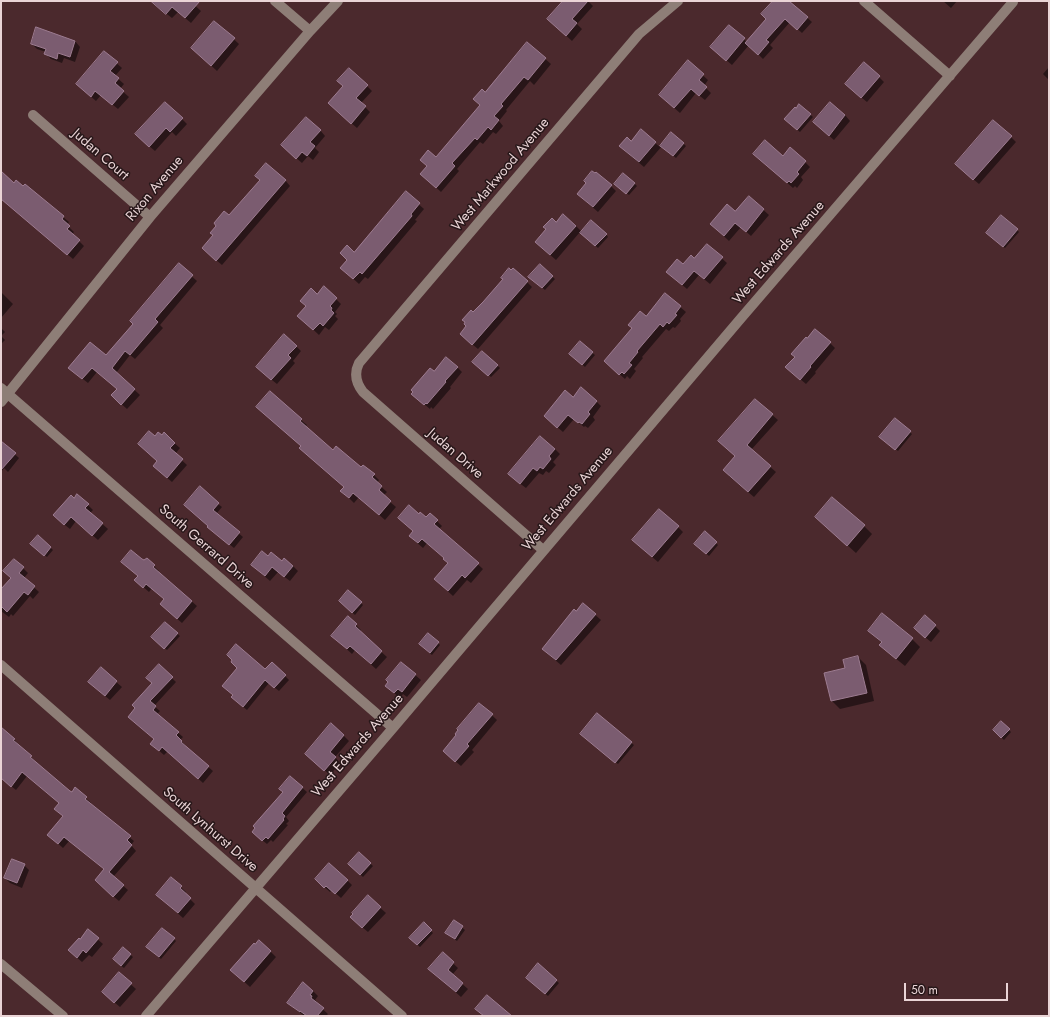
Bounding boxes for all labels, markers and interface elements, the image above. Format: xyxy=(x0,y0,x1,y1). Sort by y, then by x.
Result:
street label: West Markwood Avenue xyxy=(449,115,553,235)
street label: Judan Court xyxy=(68,126,132,184)
street label: Rixon Avenue xyxy=(123,153,187,225)
street label: West Edwards Avenue xyxy=(730,198,828,308)
street label: Judan Drive xyxy=(424,425,486,483)
street label: West Edwards Avenue xyxy=(519,443,617,555)
street label: South Gerrard Drive xyxy=(155,501,257,593)
street label: West Edwards Avenue xyxy=(309,691,407,801)
street label: South Lynhurst Drive xyxy=(159,784,261,876)
scale bar xyxy=(906,975,1010,1001)
text: 50 m xyxy=(911,981,938,999)

